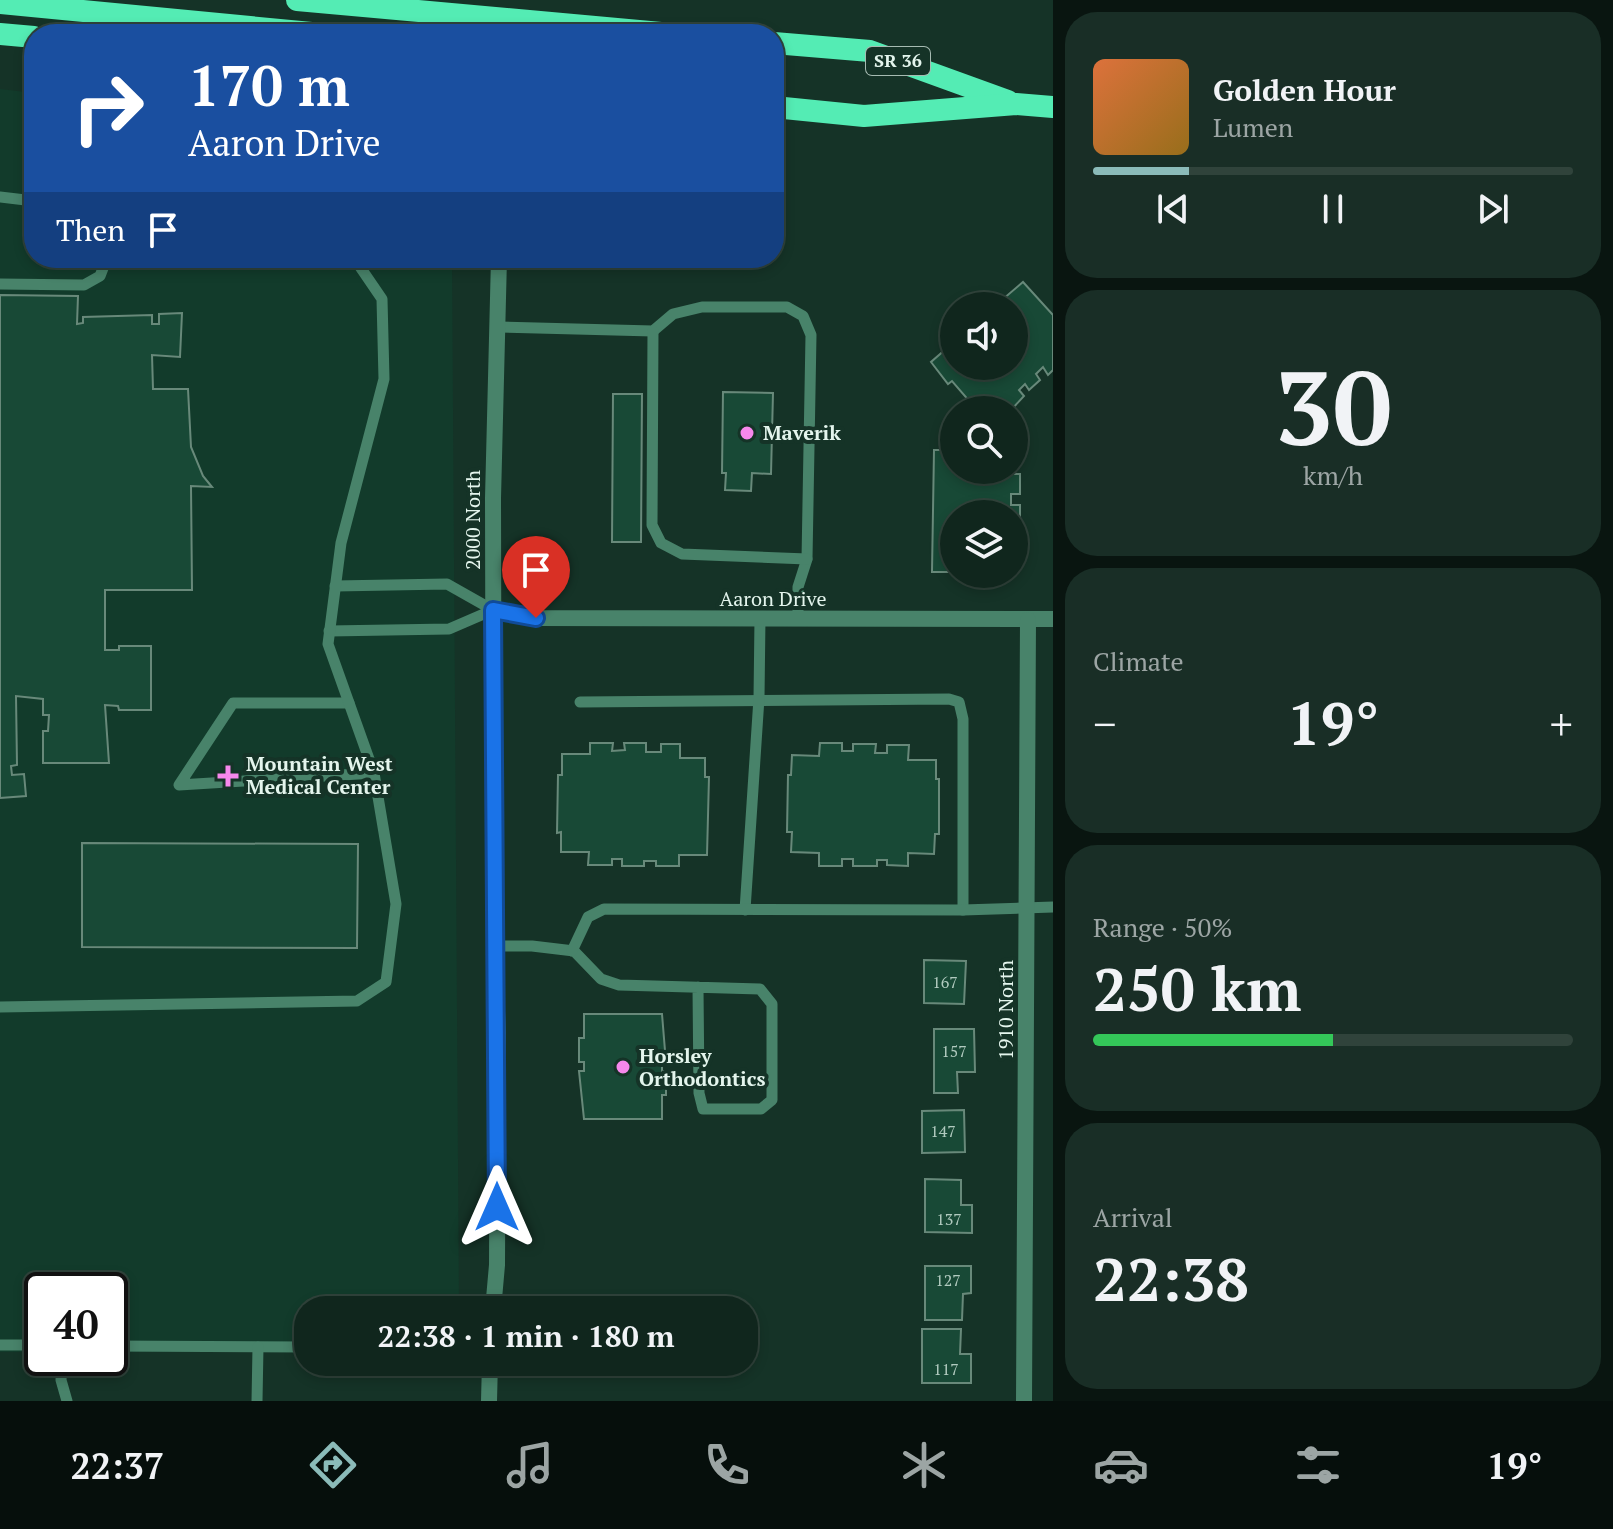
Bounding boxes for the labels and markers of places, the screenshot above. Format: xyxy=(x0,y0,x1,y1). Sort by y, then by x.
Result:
place label: Maverik xyxy=(763,419,841,446)
marker: Maverik xyxy=(738,424,756,442)
pin xyxy=(502,536,570,618)
place label: Mountain West Medical Center xyxy=(246,750,393,800)
marker: Mountain West Medical Center xyxy=(217,765,239,787)
place label: Horsley Orthodontics xyxy=(639,1042,765,1092)
marker: Horsley Orthodontics xyxy=(614,1058,632,1076)

